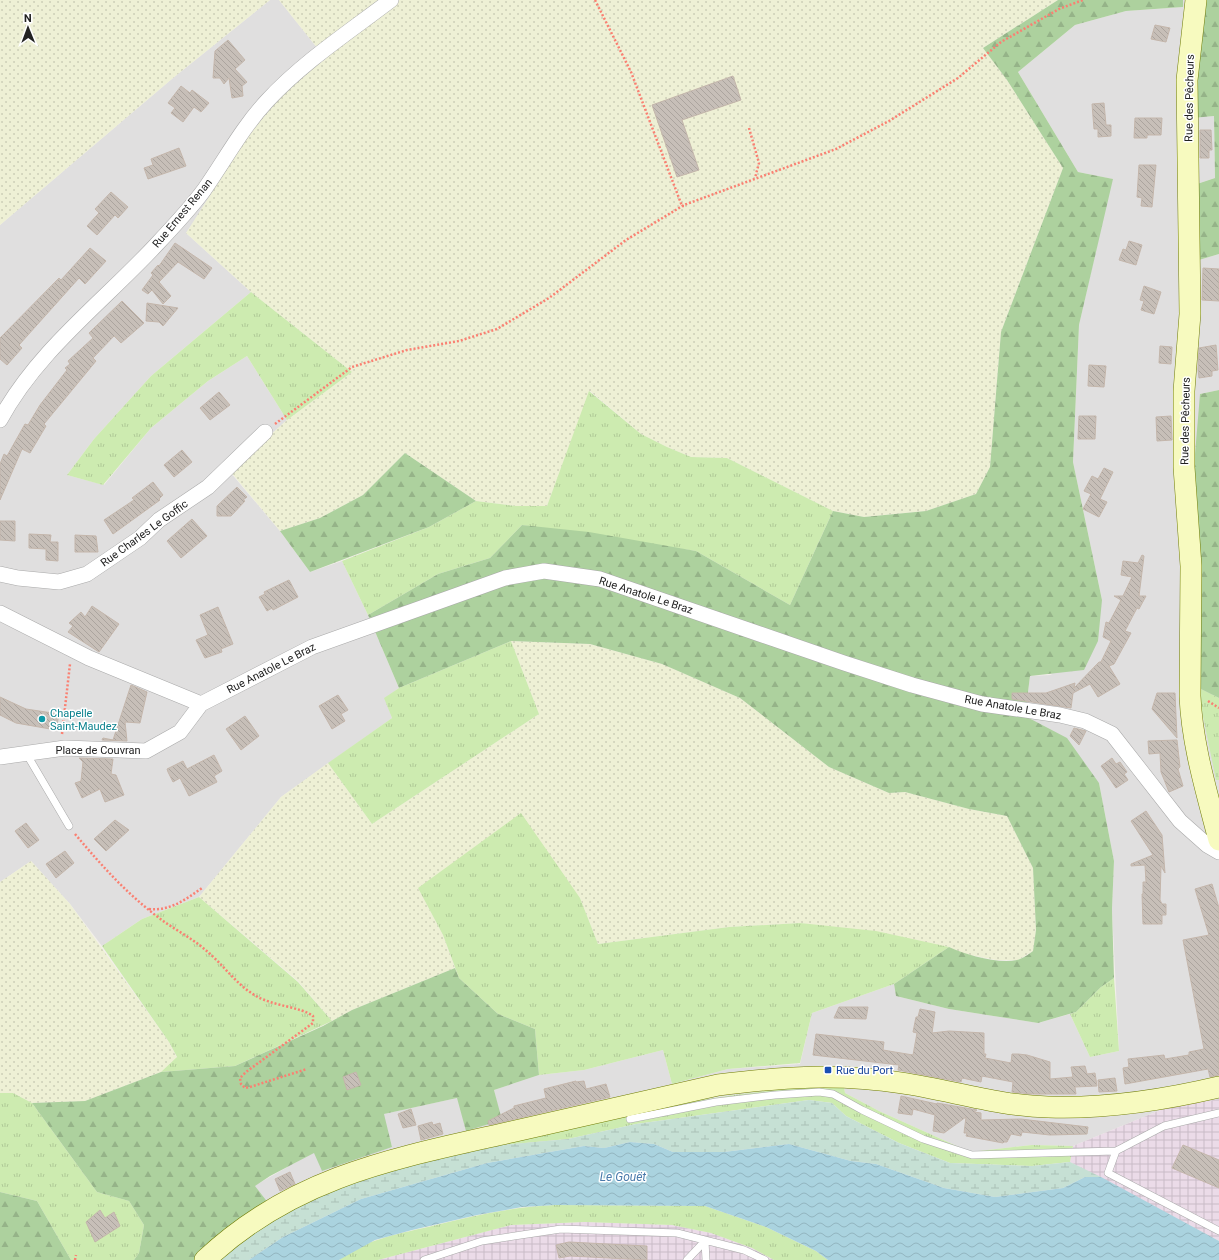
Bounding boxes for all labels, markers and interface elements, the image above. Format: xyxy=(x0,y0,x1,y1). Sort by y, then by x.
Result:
north arrow xyxy=(8,8,48,48)
text: N xyxy=(24,12,32,25)
street label: Rue des Pêcheurs xyxy=(1182,54,1197,142)
street label: Rue Ernest Renan xyxy=(150,176,215,250)
street label: Rue des Pêcheurs xyxy=(1178,377,1193,465)
street label: Rue Charles Le Goffic xyxy=(98,497,191,569)
street label: Rue Anatole Le Braz xyxy=(597,574,695,617)
street label: Rue Anatole Le Braz xyxy=(225,640,318,696)
street label: Rue Anatole Le Braz xyxy=(964,693,1063,722)
place label: Chapelle Saint-Maudez xyxy=(50,707,118,733)
marker: Chapelle Saint-Maudez xyxy=(37,714,47,724)
street label: Place de Couvran xyxy=(55,744,141,757)
place label: Rue du Port xyxy=(836,1064,894,1077)
marker: Rue du Port xyxy=(823,1065,833,1075)
water label: Le Gouët xyxy=(600,1170,646,1184)

